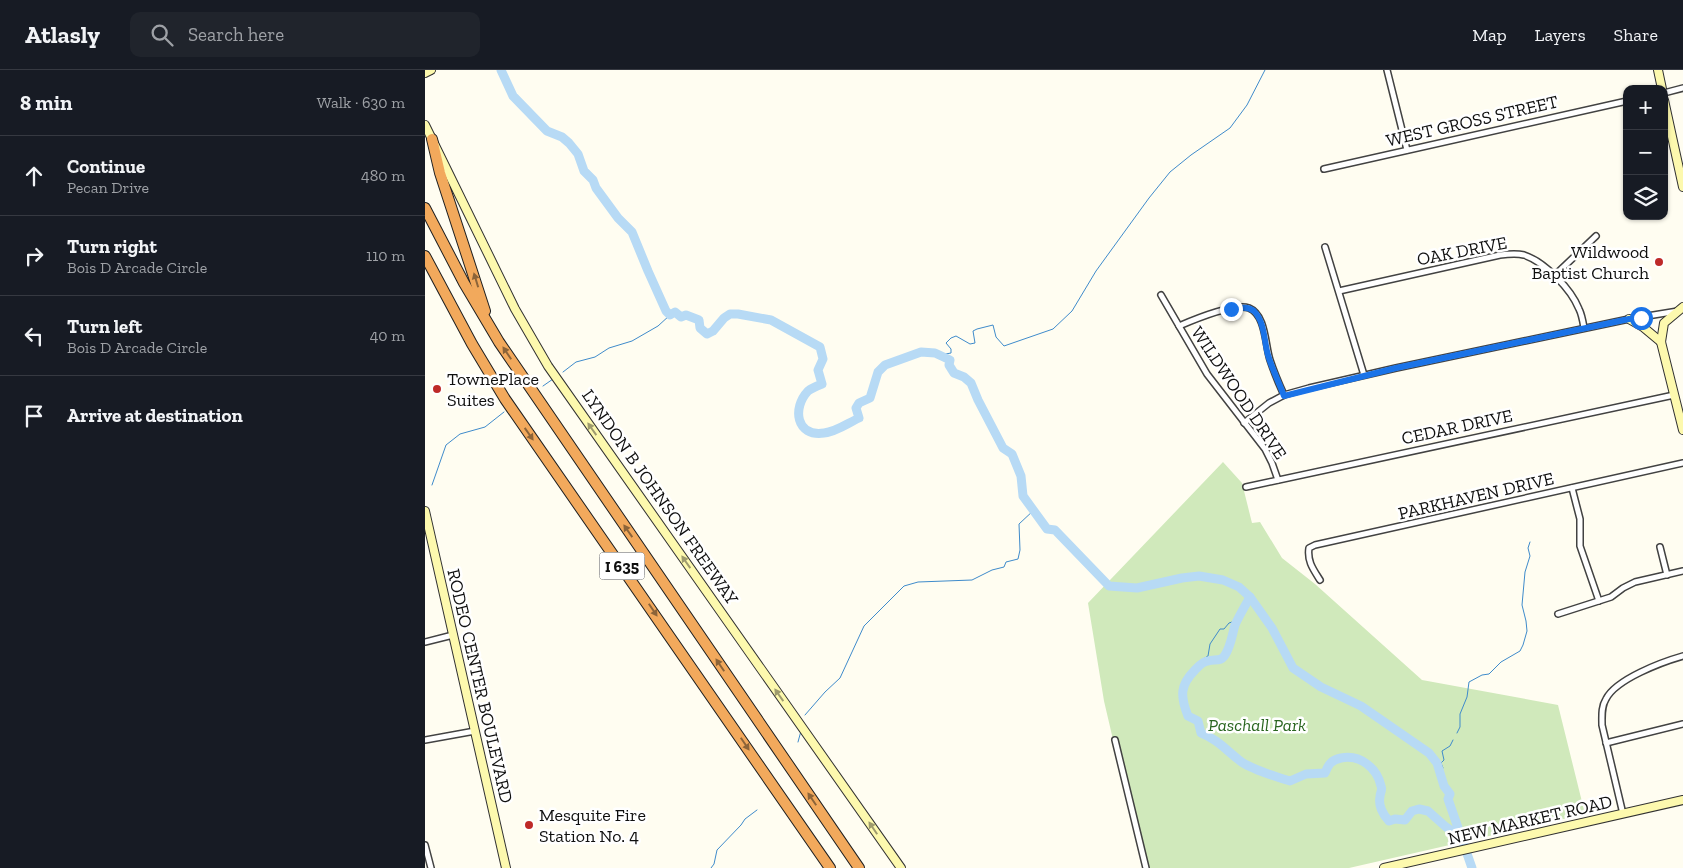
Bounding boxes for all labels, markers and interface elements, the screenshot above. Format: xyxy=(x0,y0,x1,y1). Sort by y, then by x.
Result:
search box xyxy=(130,12,480,57)
text: Atlasly xyxy=(25,20,100,49)
icon: search xyxy=(148,21,176,49)
text: Search here xyxy=(188,23,284,46)
text: Map xyxy=(1472,24,1507,46)
text: Layers xyxy=(1535,24,1586,46)
text: Share xyxy=(1614,24,1658,46)
map controls xyxy=(1623,85,1668,220)
button: + xyxy=(1623,85,1668,130)
text: 8 min xyxy=(20,90,72,115)
street label: WEST GROSS STREET xyxy=(1384,90,1560,152)
text: Walk · 630 m xyxy=(317,93,405,112)
button: − xyxy=(1623,130,1668,175)
text: Continue xyxy=(67,155,145,178)
icon: ahead xyxy=(20,162,48,190)
text: 480 m xyxy=(361,166,405,185)
button: layers xyxy=(1623,175,1668,220)
text: Pecan Drive xyxy=(67,178,149,197)
street label: OAK DRIVE xyxy=(1415,231,1509,271)
text: Turn right xyxy=(67,235,157,258)
place label: Wildwood Baptist Church xyxy=(1531,241,1649,284)
icon: right xyxy=(20,242,48,270)
text: 110 m xyxy=(366,246,405,265)
marker: Wildwood Baptist Church xyxy=(1653,256,1665,268)
text: Bois D Arcade Circle xyxy=(67,258,207,277)
one-way arrow xyxy=(471,272,479,287)
route end xyxy=(1220,298,1243,321)
route start xyxy=(1630,307,1653,330)
text: Turn left xyxy=(67,315,142,338)
icon: left xyxy=(20,322,48,350)
street label: WILDWOOD DRIVE xyxy=(1186,322,1292,464)
text: 40 m xyxy=(370,326,405,345)
text: Bois D Arcade Circle xyxy=(67,338,207,357)
one-way arrow xyxy=(502,347,512,360)
place label: TownePlace Suites xyxy=(447,368,539,411)
marker: TownePlace Suites xyxy=(431,383,443,395)
street label: LYNDON B JOHNSON FREEWAY xyxy=(577,385,743,609)
icon: arrive xyxy=(20,402,48,430)
text: Arrive at destination xyxy=(67,404,243,427)
street label: CEDAR DRIVE xyxy=(1400,405,1514,449)
one-way arrow xyxy=(587,422,597,436)
one-way arrow xyxy=(524,427,534,441)
street label: PARKHAVEN DRIVE xyxy=(1396,467,1556,525)
one-way arrow xyxy=(623,524,633,538)
road number: I 635 xyxy=(599,552,645,580)
one-way arrow xyxy=(681,555,691,569)
street label: RODEO CENTER BOULEVARD xyxy=(442,567,518,805)
one-way arrow xyxy=(648,603,658,617)
one-way arrow xyxy=(715,658,725,672)
one-way arrow xyxy=(774,688,784,702)
park label: Paschall Park xyxy=(1208,714,1306,736)
one-way arrow xyxy=(740,737,750,751)
street label: NEW MARKET ROAD xyxy=(1446,790,1614,850)
one-way arrow xyxy=(807,792,817,806)
place label: Mesquite Fire Station No. 4 xyxy=(539,804,646,847)
marker: Mesquite Fire Station No. 4 xyxy=(523,819,535,831)
one-way arrow xyxy=(868,821,878,835)

